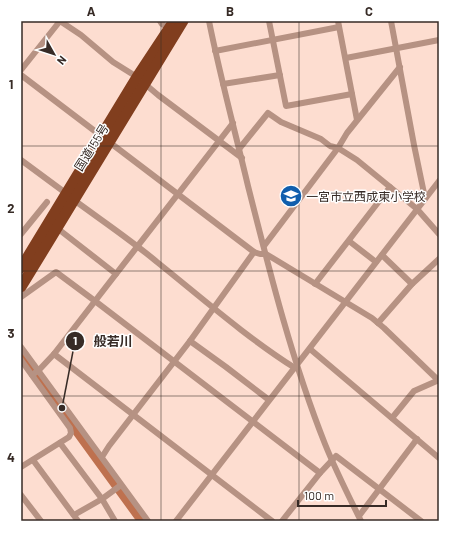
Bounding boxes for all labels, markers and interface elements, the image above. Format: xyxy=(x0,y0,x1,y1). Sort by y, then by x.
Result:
text: A xyxy=(87,3,96,19)
text: B xyxy=(226,3,234,19)
text: C xyxy=(365,3,373,19)
north arrow xyxy=(34,34,74,74)
text: N xyxy=(55,54,70,68)
text: 1 xyxy=(9,76,13,92)
street label: 国道155号 xyxy=(71,121,111,173)
school or university icon: 一宮市立西成東小学校 xyxy=(278,183,304,209)
place label: 一宮市立西成東小学校 xyxy=(306,189,426,203)
text: 2 xyxy=(7,200,15,216)
text: 3 xyxy=(7,325,15,341)
callout: 般若川 xyxy=(65,329,140,354)
text: 1 xyxy=(73,333,77,347)
text: 般若川 xyxy=(93,333,133,349)
text: 4 xyxy=(7,449,15,465)
scale bar xyxy=(298,482,386,508)
text: 100 m xyxy=(304,488,334,502)

